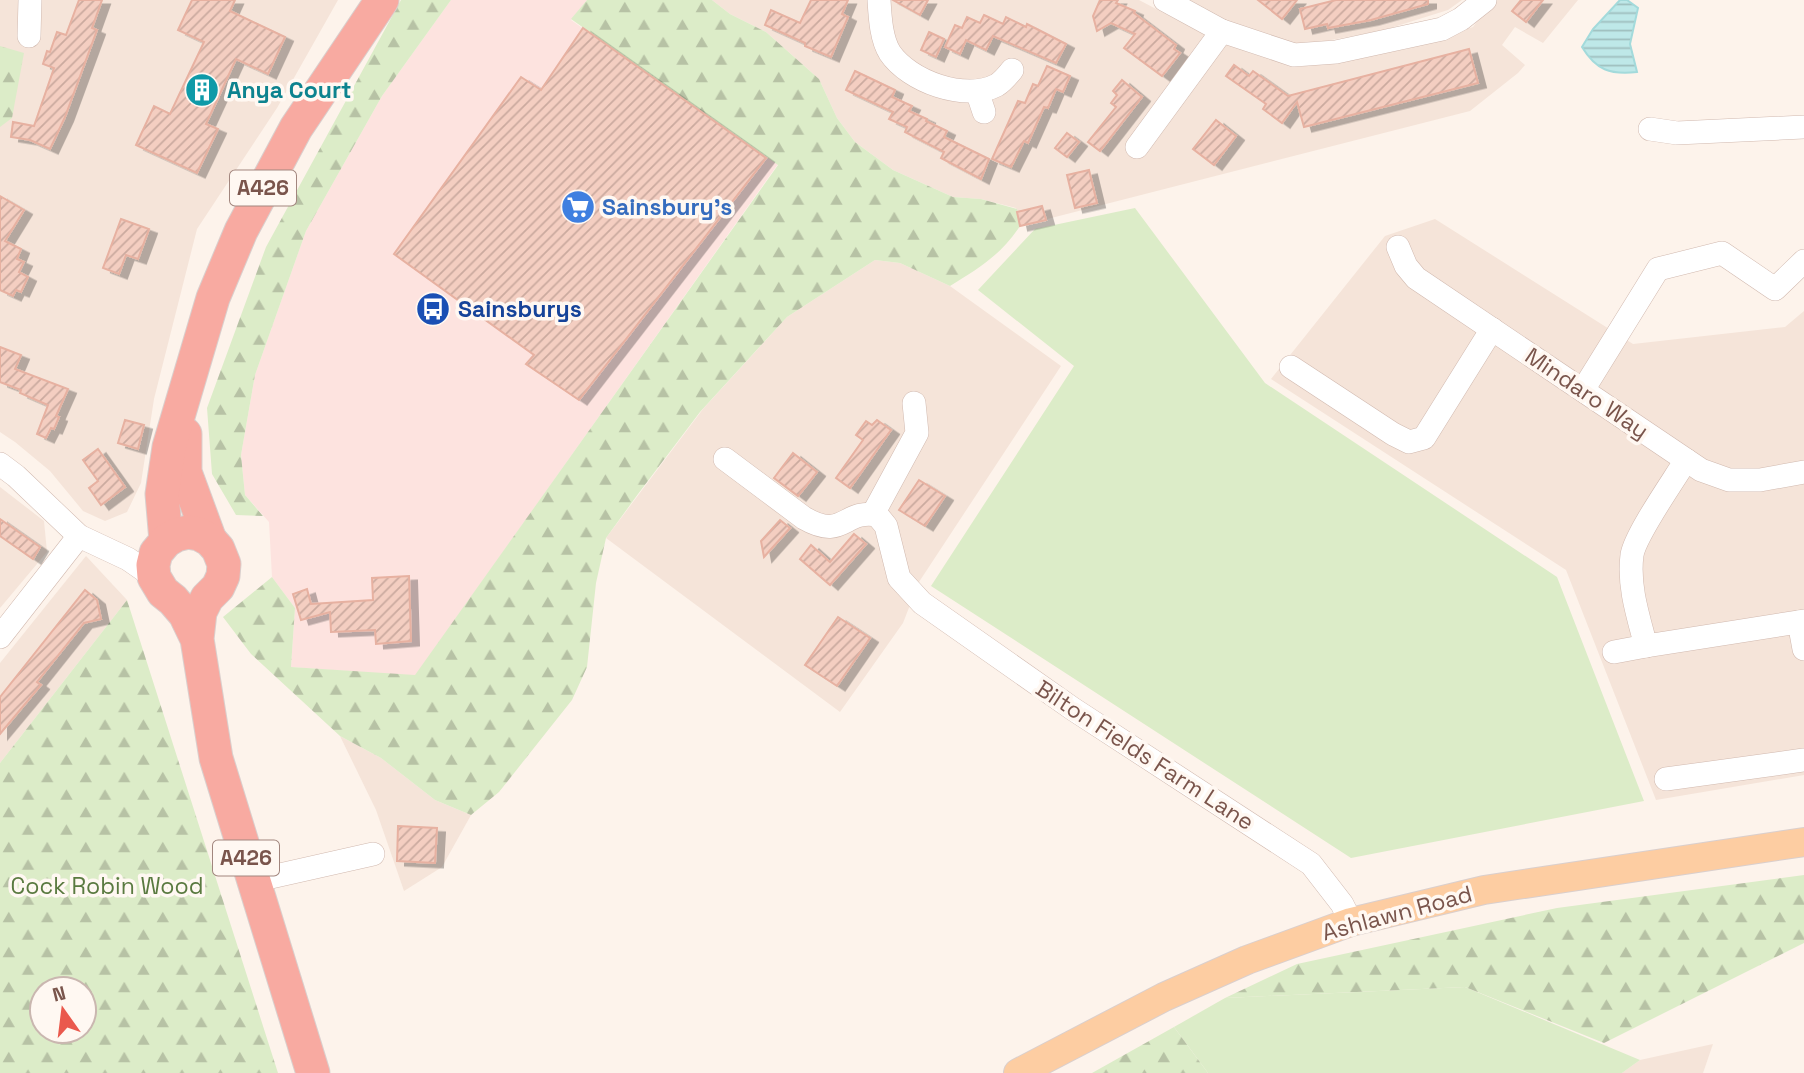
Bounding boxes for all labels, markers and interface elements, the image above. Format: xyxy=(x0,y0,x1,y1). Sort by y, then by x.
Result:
building icon: Anya Court xyxy=(183,71,221,109)
place label: Anya Court xyxy=(227,75,352,105)
road number: A426 xyxy=(230,170,296,206)
supermarket icon: Sainsbury's xyxy=(559,188,597,226)
place label: Sainsbury's xyxy=(602,192,732,222)
bus stop icon: Sainsburys xyxy=(414,290,452,328)
place label: Sainsburys xyxy=(458,294,582,324)
street label: Mindaro Way xyxy=(1519,341,1655,445)
street label: Bilton Fields Farm Lane xyxy=(1030,673,1260,837)
road number: A426 xyxy=(213,840,279,876)
park label: Cock Robin Wood xyxy=(10,871,204,901)
street label: Ashlawn Road xyxy=(1319,879,1475,947)
north arrow xyxy=(28,975,98,1045)
text: N xyxy=(50,980,68,1008)

